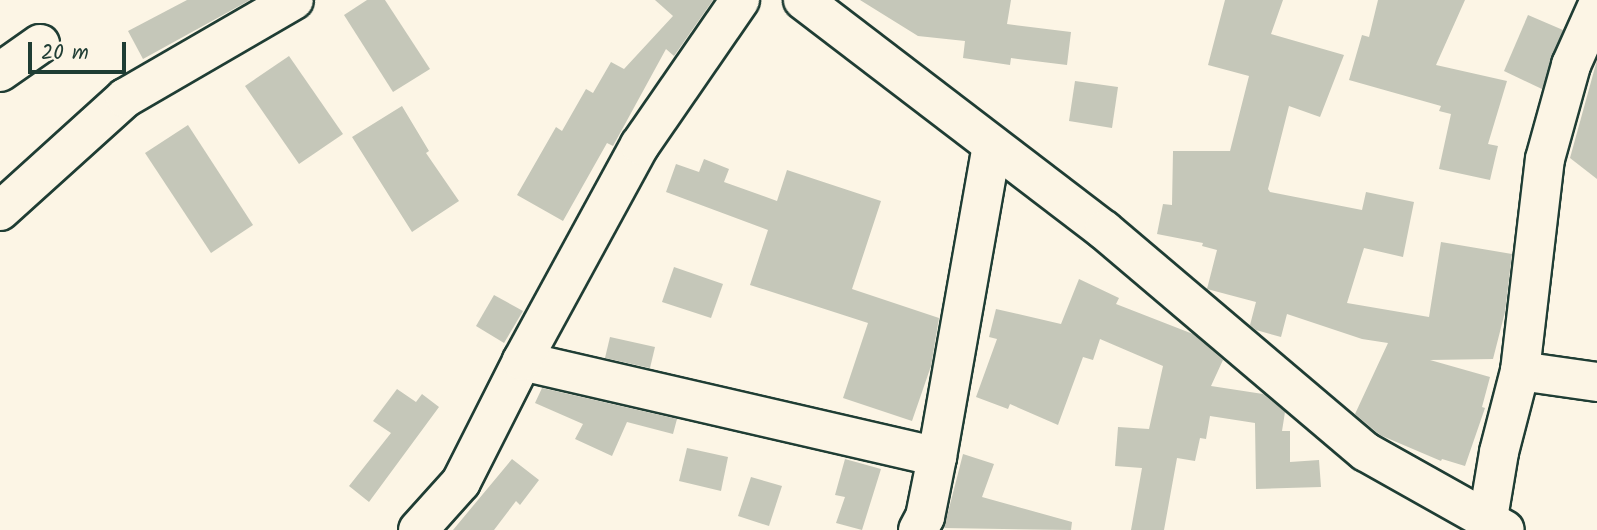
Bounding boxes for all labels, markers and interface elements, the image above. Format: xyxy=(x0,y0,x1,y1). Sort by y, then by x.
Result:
scale bar xyxy=(32,28,130,72)
text: 20 m xyxy=(41,37,89,70)

